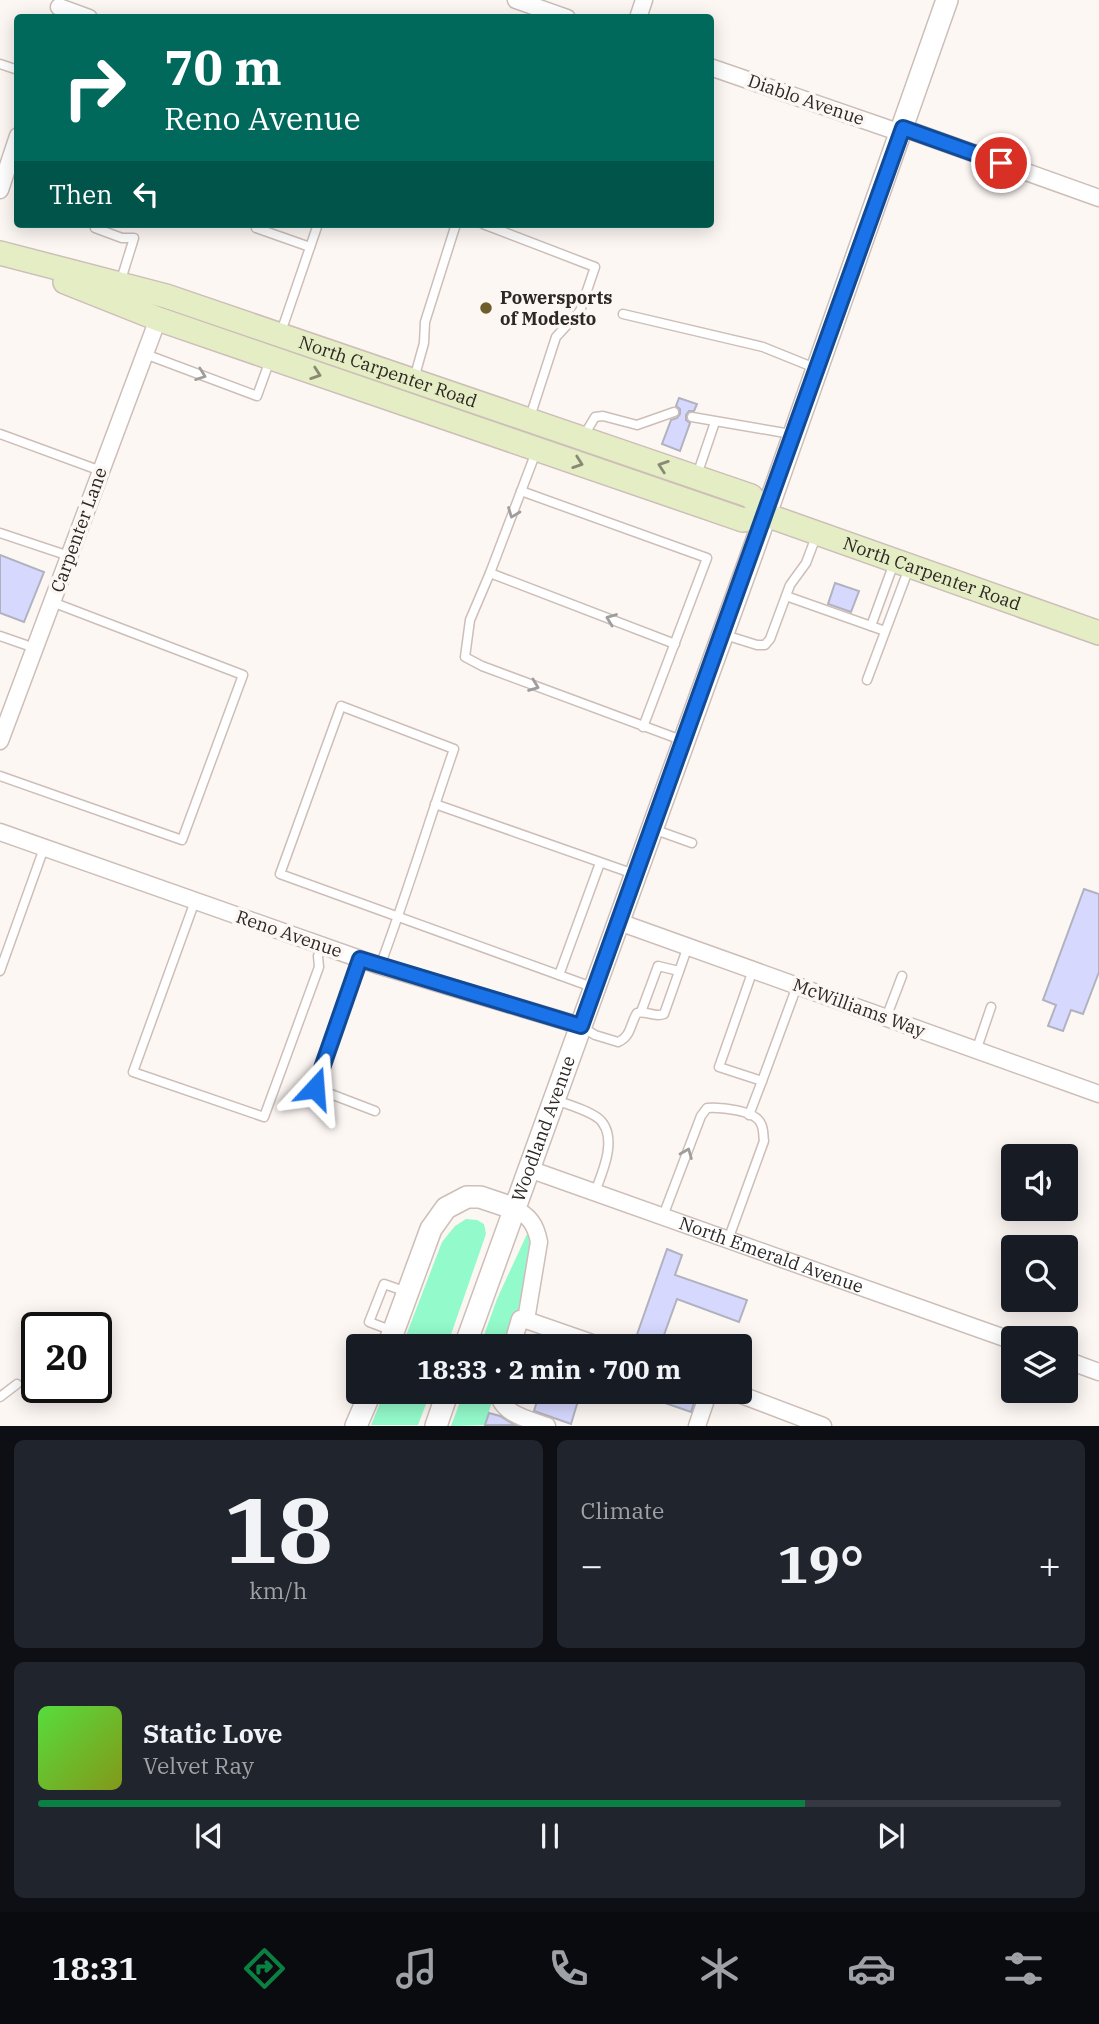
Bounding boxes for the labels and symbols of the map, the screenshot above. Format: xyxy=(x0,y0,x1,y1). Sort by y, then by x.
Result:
street label: Diablo Avenue xyxy=(745,69,867,130)
pin xyxy=(971,133,1031,193)
place label: Powersports of Modesto xyxy=(500,286,612,330)
marker: Powersports of Modesto xyxy=(478,300,494,316)
street label: North Carpenter Road xyxy=(296,330,480,413)
one-way arrow xyxy=(310,366,322,380)
one-way arrow xyxy=(194,367,206,381)
one-way arrow xyxy=(571,455,583,469)
one-way arrow xyxy=(657,459,669,474)
street label: Carpenter Lane xyxy=(45,464,112,596)
one-way arrow xyxy=(507,506,521,518)
street label: North Carpenter Road xyxy=(840,531,1024,615)
one-way arrow xyxy=(605,614,617,628)
one-way arrow xyxy=(528,677,540,691)
street label: Reno Avenue xyxy=(233,905,345,962)
street label: McWilliams Way xyxy=(790,973,929,1042)
position arrow xyxy=(278,1051,352,1125)
street label: Woodland Avenue xyxy=(506,1053,580,1205)
one-way arrow xyxy=(678,1147,692,1159)
street label: North Emerald Avenue xyxy=(676,1211,867,1298)
speed limit sign: 20 xyxy=(21,1312,112,1403)

